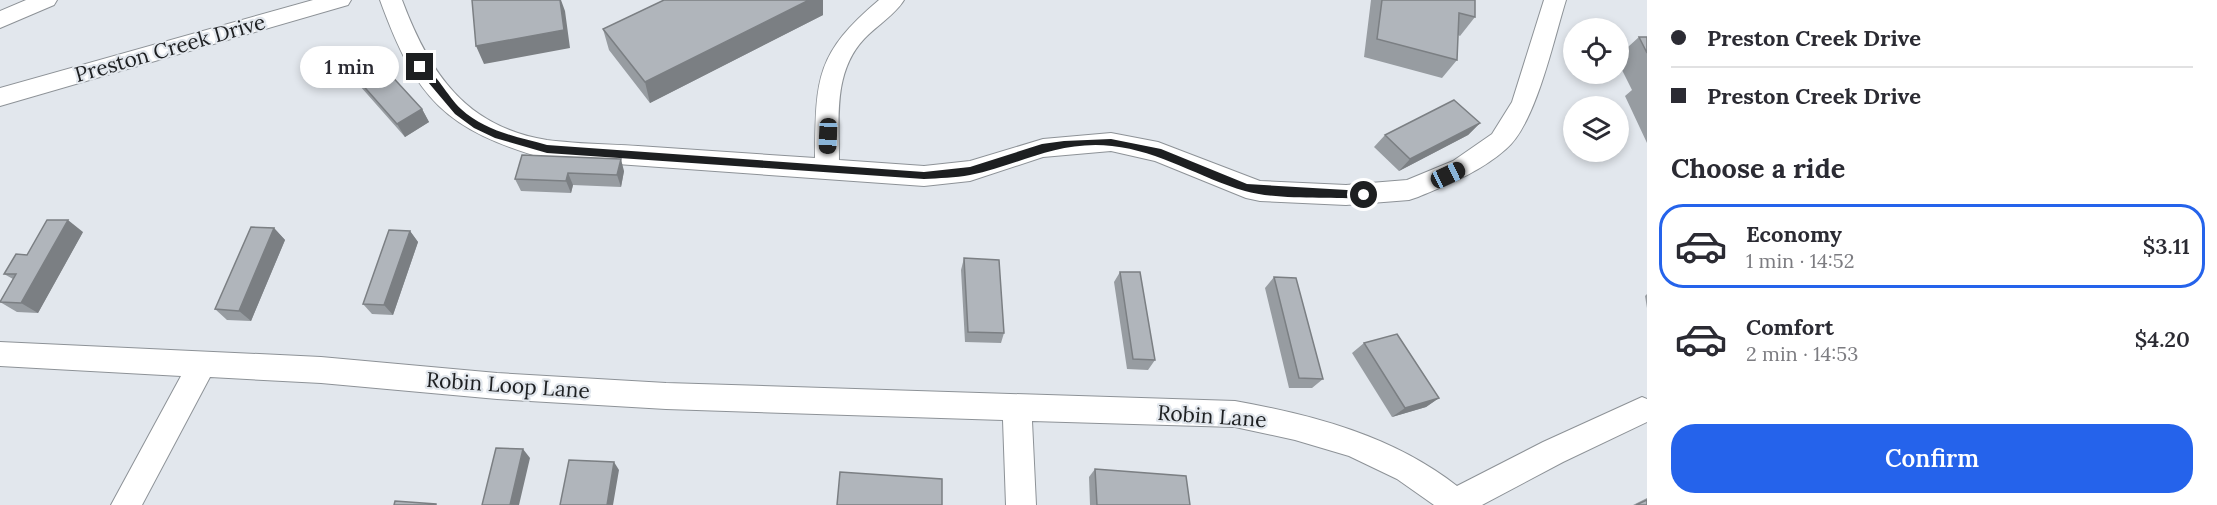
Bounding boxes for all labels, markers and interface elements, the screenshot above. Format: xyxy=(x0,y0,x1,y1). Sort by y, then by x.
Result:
street label: Preston Creek Drive xyxy=(72,8,268,88)
map controls xyxy=(1563,18,1629,162)
button: locate xyxy=(1563,18,1629,84)
text: Preston Creek Drive xyxy=(1707,24,1921,52)
callout: 1 min xyxy=(300,46,399,88)
route end xyxy=(406,53,433,80)
text: 1 min xyxy=(324,54,375,79)
text: Preston Creek Drive xyxy=(1707,82,1921,110)
button: layers xyxy=(1563,96,1629,162)
car xyxy=(818,118,838,154)
text: Choose a ride xyxy=(1671,151,1845,185)
car xyxy=(1428,159,1468,191)
route start xyxy=(1350,181,1377,208)
icon: car xyxy=(1674,219,1728,273)
text: Economy xyxy=(1746,220,1842,248)
text: $3.11 xyxy=(2143,232,2190,260)
text: 1 min · 14:52 xyxy=(1746,248,1854,273)
icon: car xyxy=(1674,312,1728,366)
text: Comfort xyxy=(1746,313,1834,341)
text: $4.20 xyxy=(2135,325,2190,353)
text: 2 min · 14:53 xyxy=(1746,341,1858,366)
street label: Robin Loop Lane xyxy=(425,366,591,404)
street label: Robin Lane xyxy=(1157,399,1267,433)
button: Confirm xyxy=(1671,424,2193,493)

